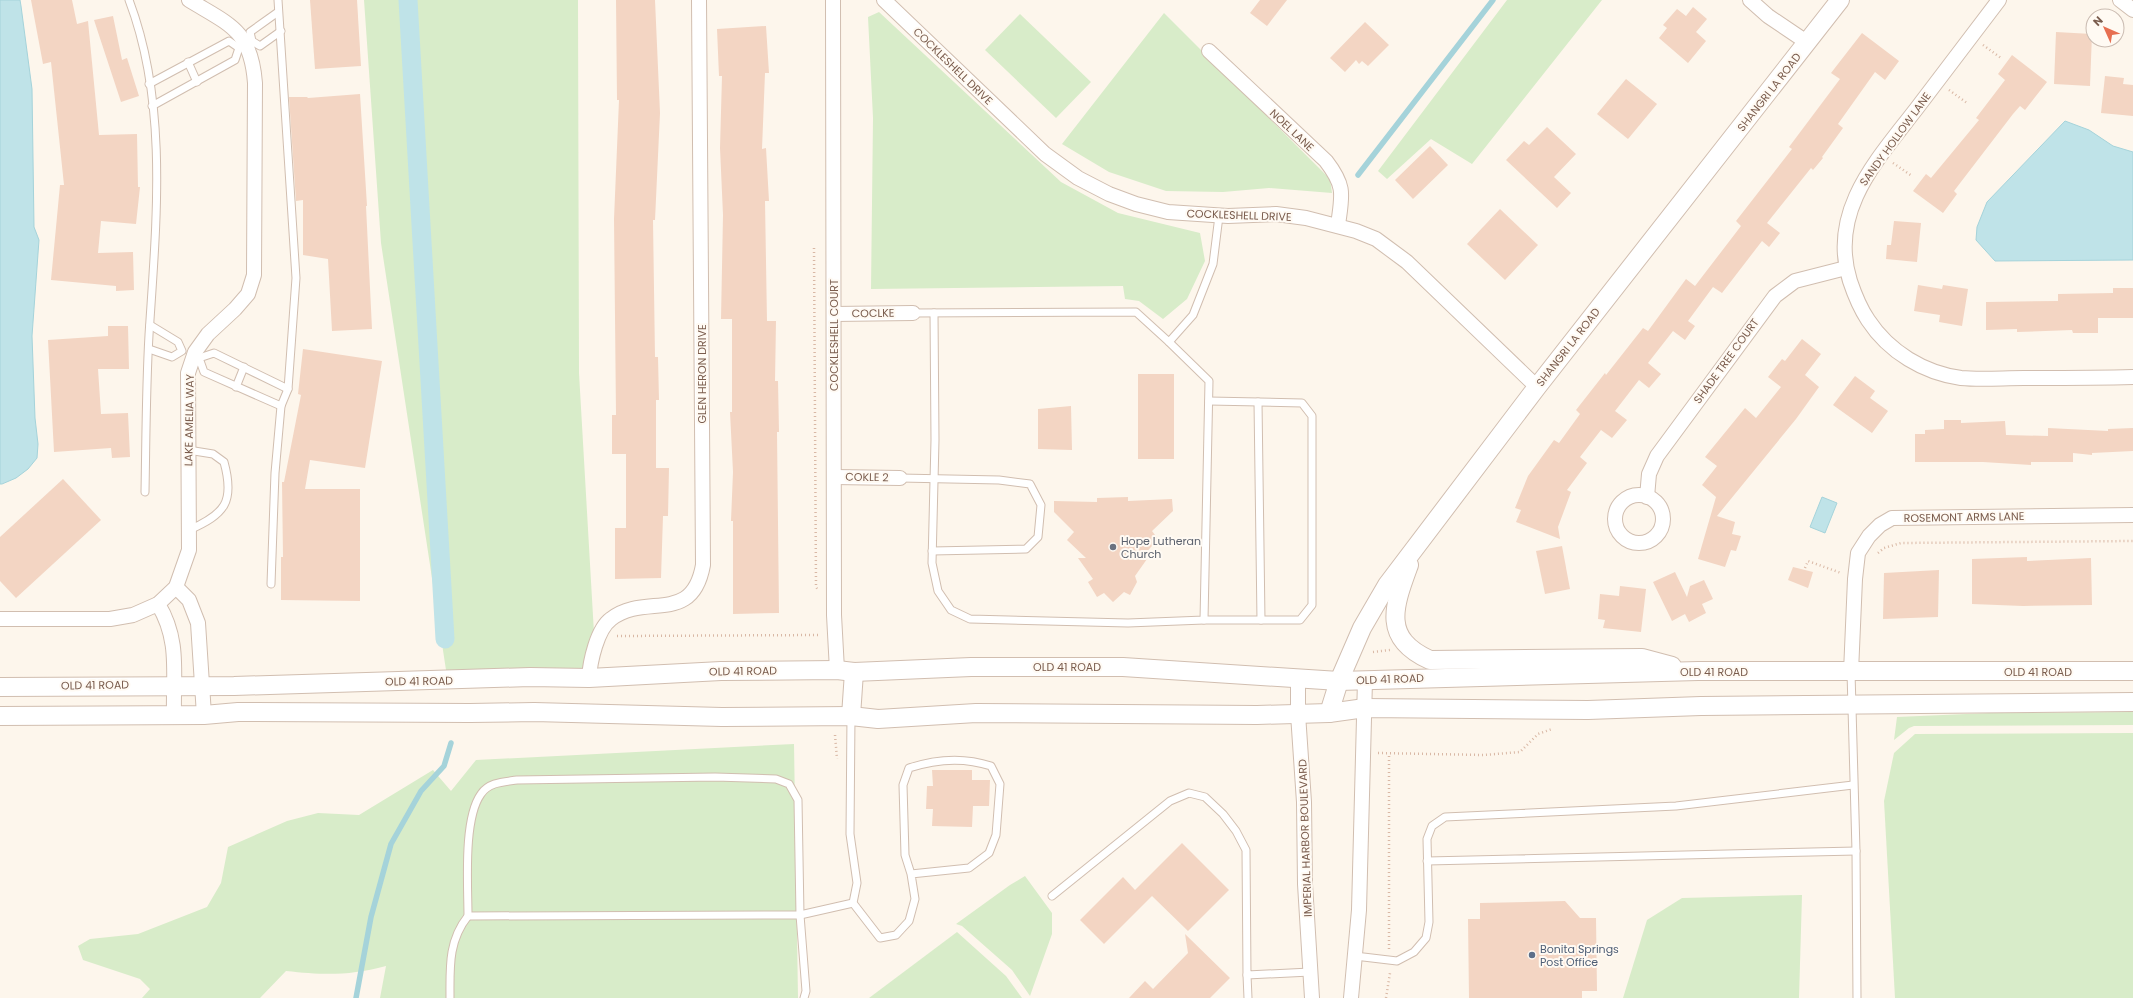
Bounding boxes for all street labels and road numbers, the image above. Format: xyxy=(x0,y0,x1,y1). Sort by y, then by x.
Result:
street label: COCKLESHELL DRIVE xyxy=(910,24,996,108)
street label: SHANGRI LA ROAD xyxy=(1733,49,1805,135)
street label: SANDY HOLLOW LANE xyxy=(1856,89,1934,189)
street label: NOEL LANE xyxy=(1266,105,1318,155)
street label: COCKLESHELL DRIVE xyxy=(1186,205,1292,225)
street label: COCKLESHELL COURT xyxy=(826,279,842,391)
street label: SHANGRI LA ROAD xyxy=(1532,304,1604,390)
street label: COCLKE xyxy=(852,305,894,321)
street label: SHADE TREE COURT xyxy=(1690,315,1762,407)
street label: GLEN HERON DRIVE xyxy=(694,324,710,424)
street label: LAKE AMELIA WAY xyxy=(180,373,198,466)
street label: COKLE 2 xyxy=(845,469,889,485)
street label: ROSEMONT ARMS LANE xyxy=(1904,508,2024,526)
street label: OLD 41 ROAD xyxy=(1033,659,1101,675)
street label: OLD 41 ROAD xyxy=(709,662,777,680)
street label: OLD 41 ROAD xyxy=(1680,664,1748,680)
street label: OLD 41 ROAD xyxy=(2004,664,2072,680)
street label: OLD 41 ROAD xyxy=(1356,670,1424,688)
street label: OLD 41 ROAD xyxy=(385,672,453,690)
street label: OLD 41 ROAD xyxy=(61,676,129,694)
street label: IMPERIAL HARBOR BOULEVARD xyxy=(1294,759,1316,917)

